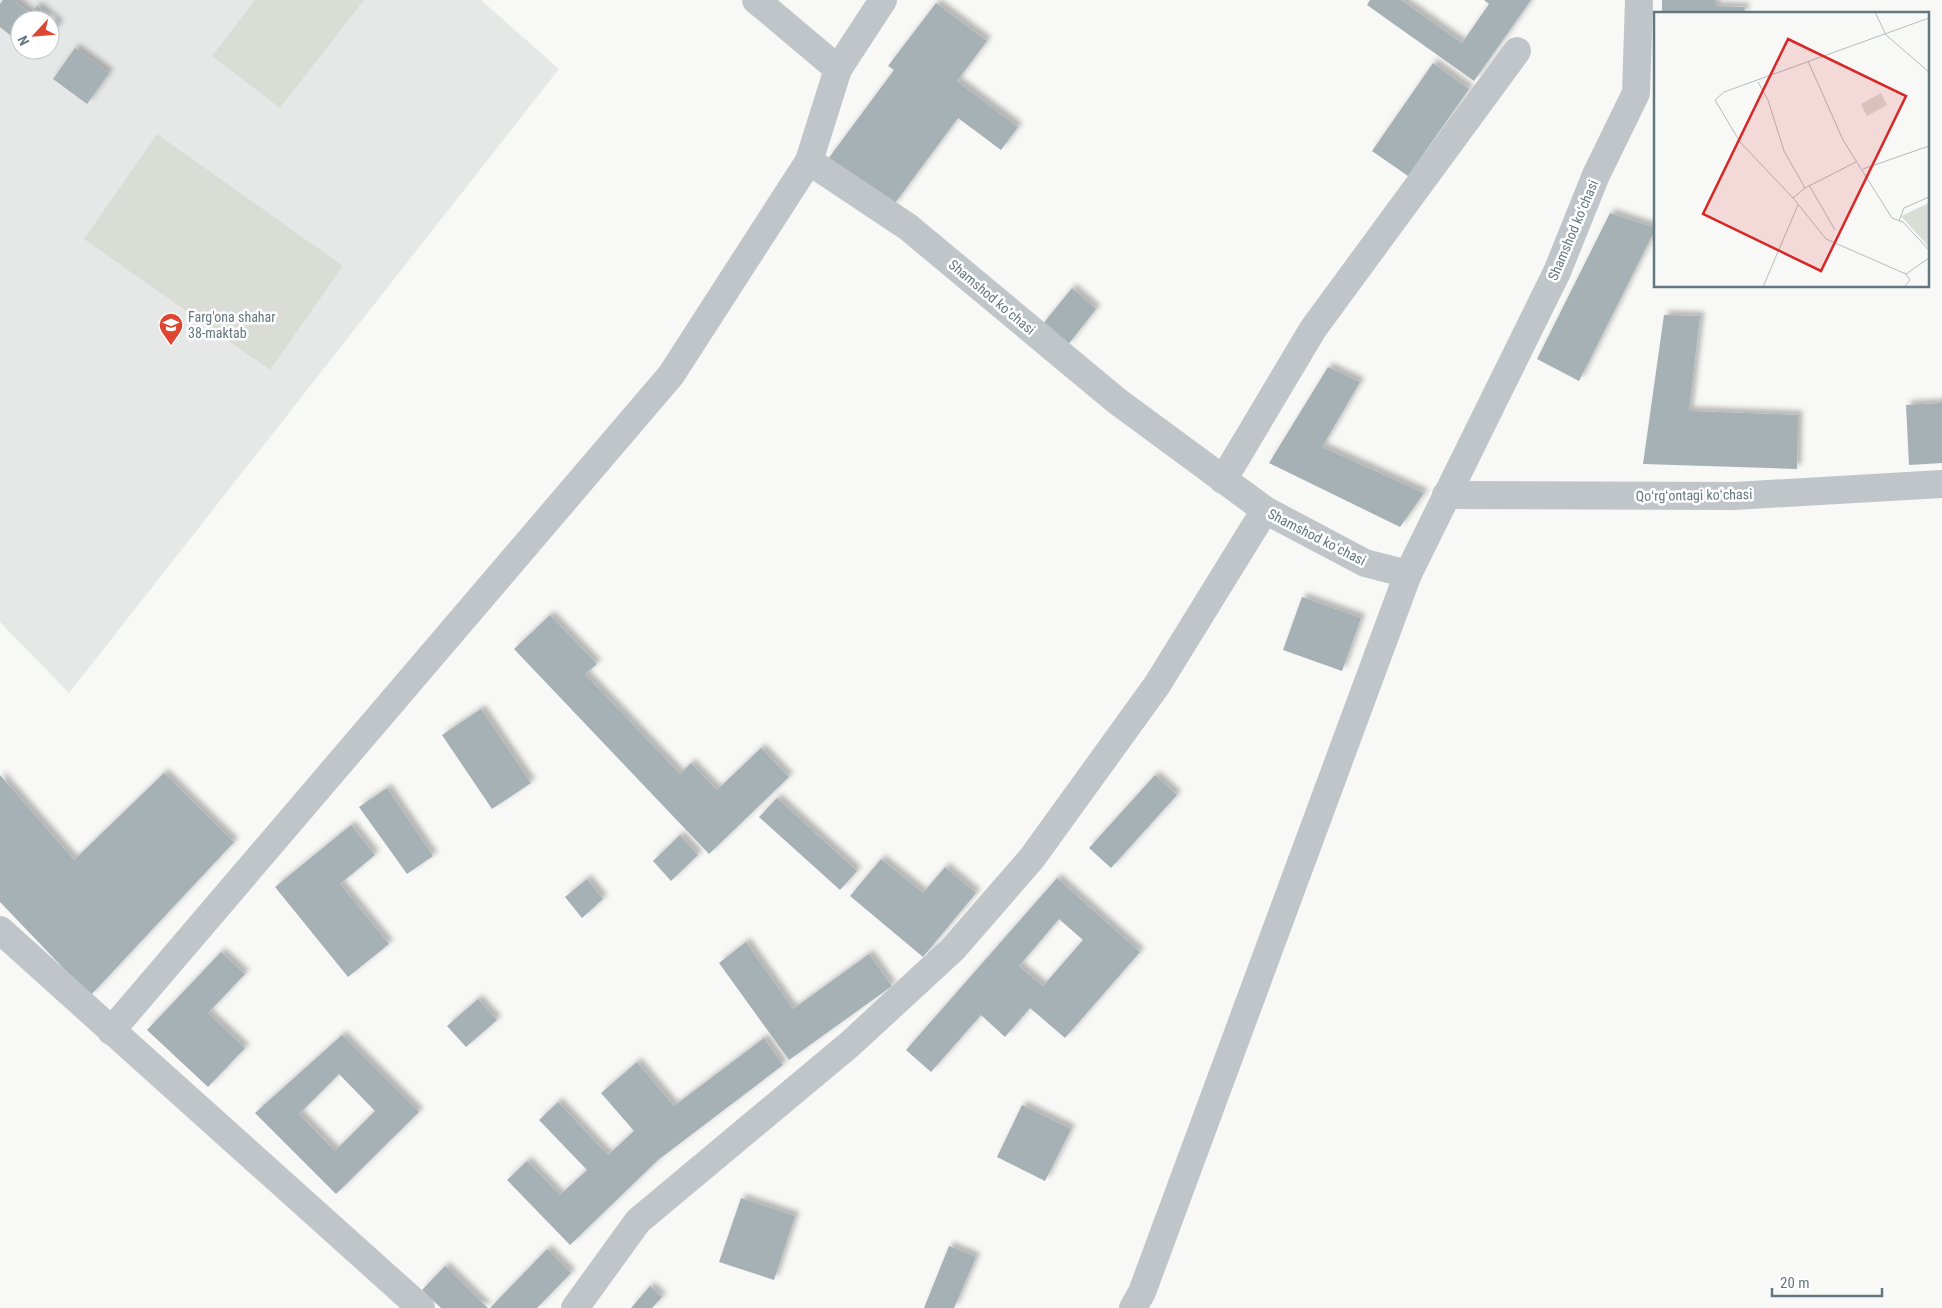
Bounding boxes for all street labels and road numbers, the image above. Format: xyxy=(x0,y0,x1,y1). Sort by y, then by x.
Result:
street label: Shamshod koʻchasi xyxy=(1545,177,1601,283)
street label: Shamshod koʻchasi xyxy=(946,256,1038,338)
street label: Qoʻrgʻontagi koʻchasi xyxy=(1636,486,1752,504)
street label: Shamshod koʻchasi xyxy=(1265,505,1369,569)

